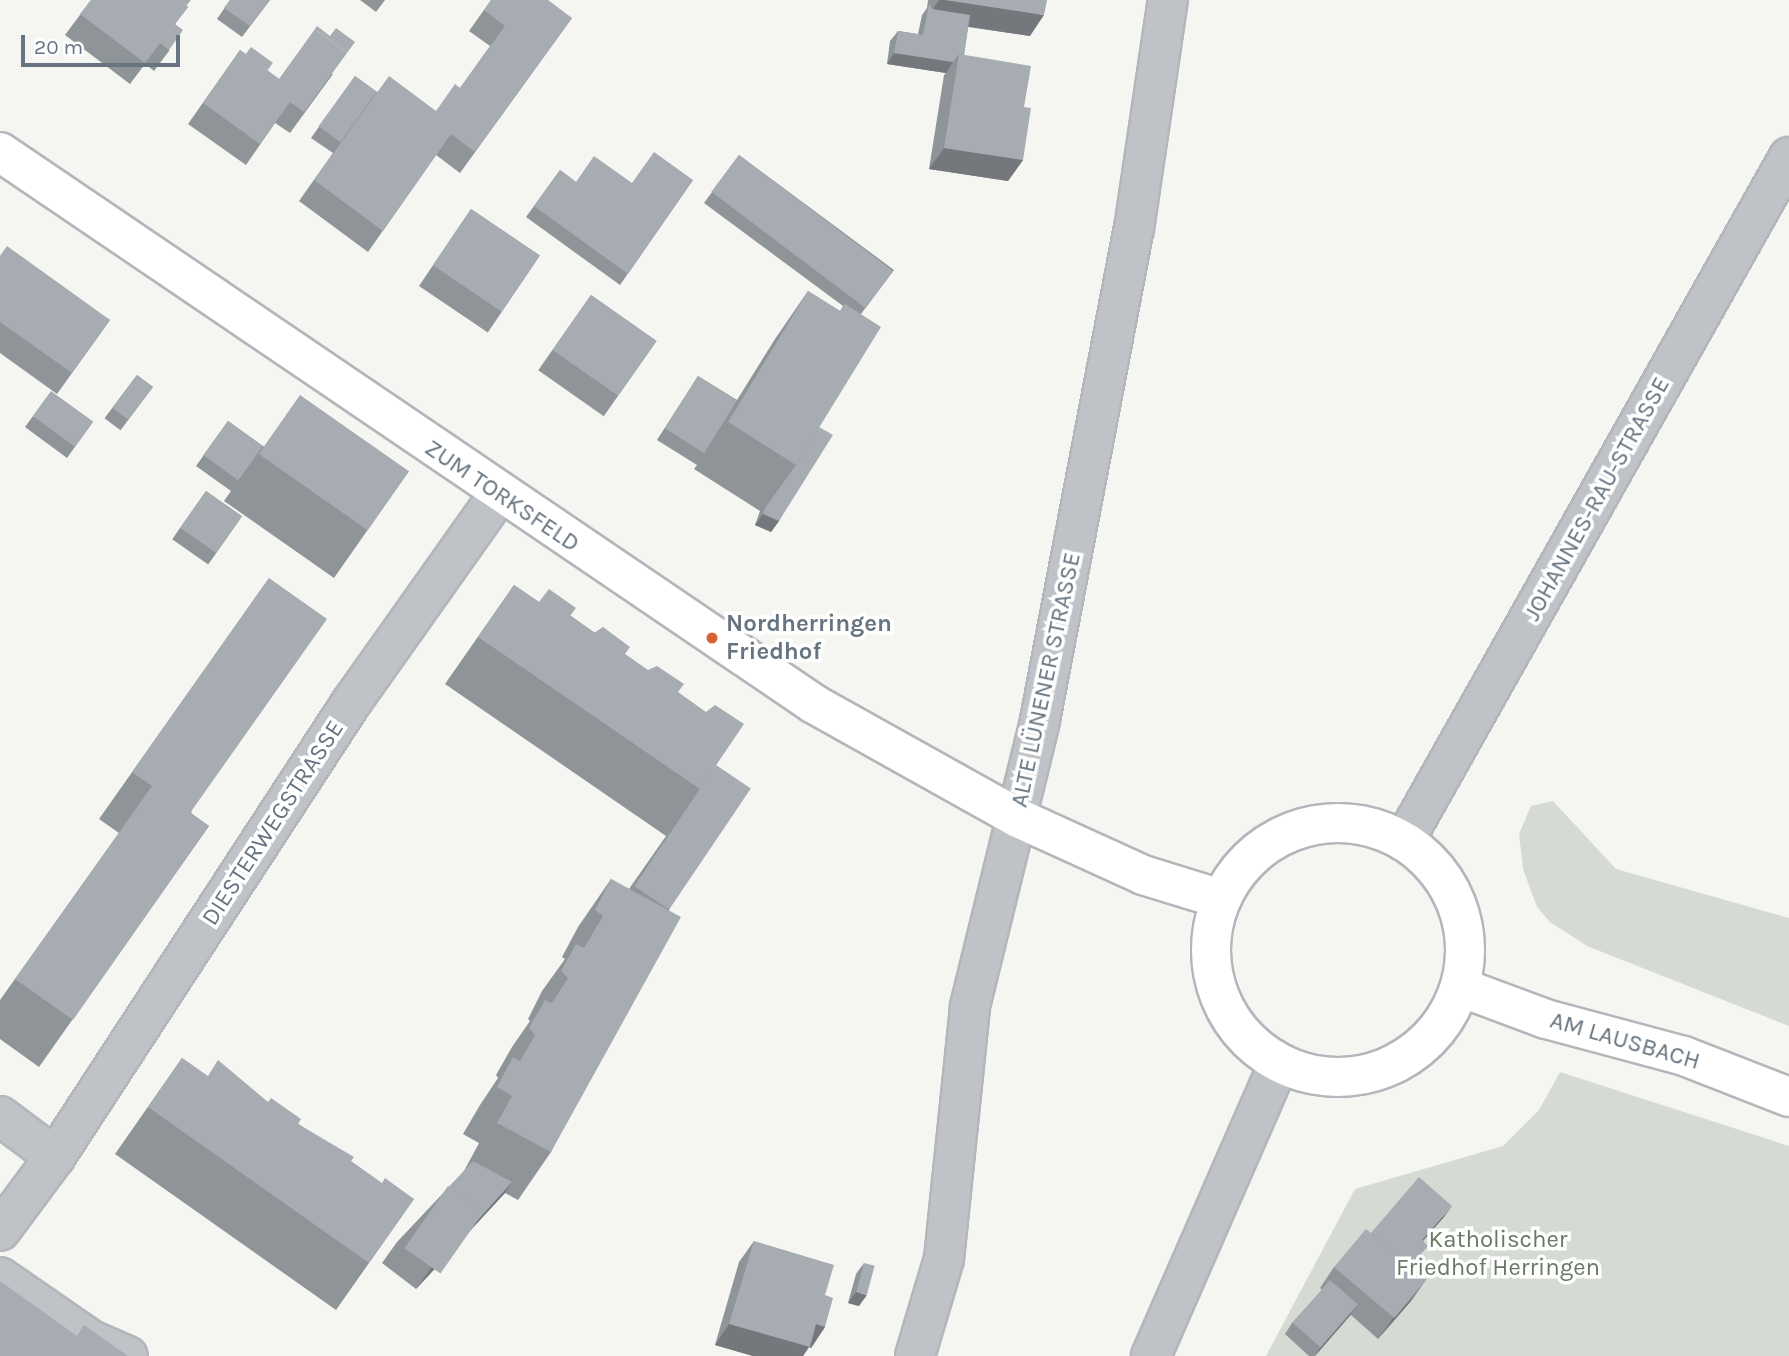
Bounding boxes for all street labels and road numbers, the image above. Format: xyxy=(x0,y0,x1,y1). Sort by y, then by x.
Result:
street label: JOHANNES-RAU-STRASSE xyxy=(1518,372,1676,626)
street label: ZUM TORKSFELD xyxy=(419,434,585,558)
street label: ALTE LÜNENER STRASSE xyxy=(1005,550,1087,810)
street label: DIESTERWEGSTRASSE xyxy=(196,715,350,931)
street label: AM LAUSBACH xyxy=(1547,1006,1703,1076)

